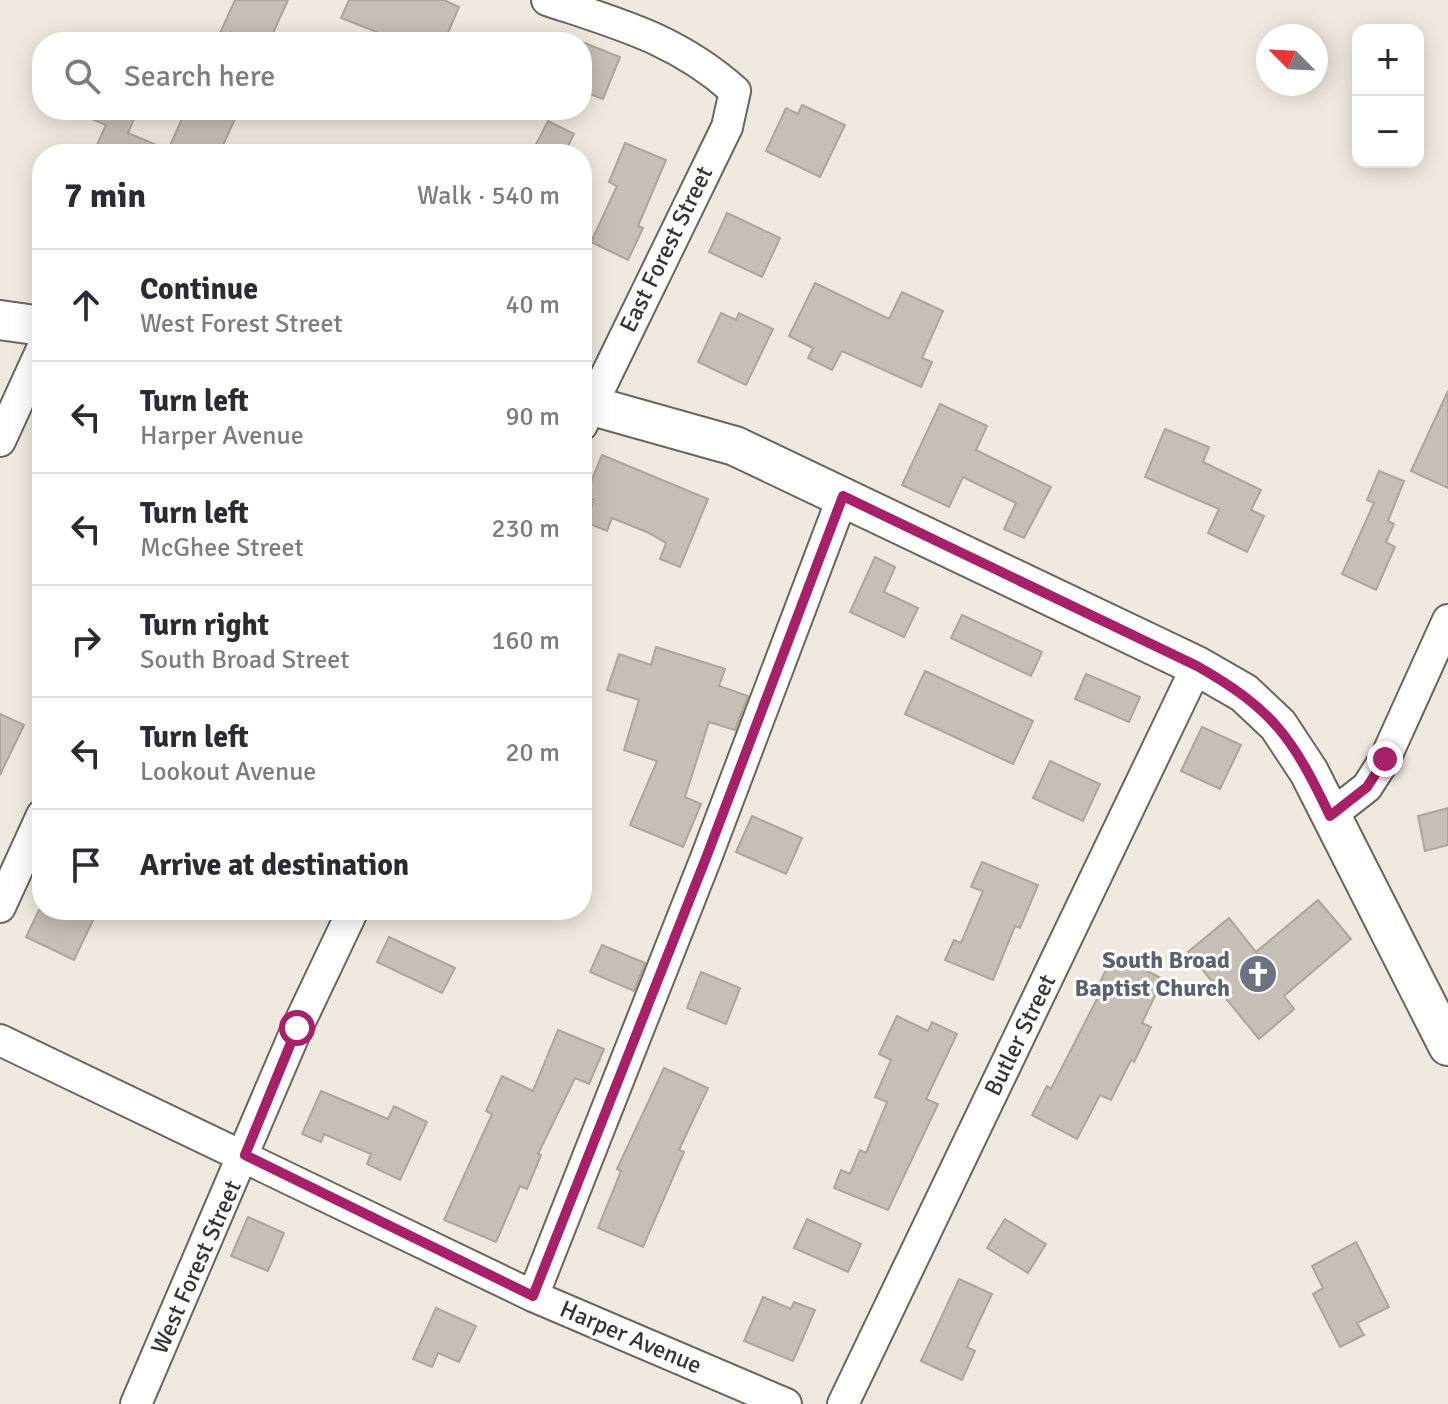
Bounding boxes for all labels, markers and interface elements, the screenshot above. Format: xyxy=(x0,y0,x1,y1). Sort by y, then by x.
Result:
north arrow xyxy=(1256,24,1328,96)
map controls xyxy=(1352,24,1424,168)
button: + xyxy=(1352,24,1424,96)
search box xyxy=(32,32,592,120)
icon: search xyxy=(60,54,104,98)
text: Search here xyxy=(124,58,275,95)
button: − xyxy=(1352,96,1424,168)
street label: East Forest Street xyxy=(613,161,719,337)
text: 7 min xyxy=(64,175,146,217)
text: Walk · 540 m xyxy=(417,180,560,212)
text: Continue xyxy=(140,271,258,308)
icon: ahead xyxy=(64,283,108,327)
text: 40 m xyxy=(505,289,560,321)
text: West Forest Street xyxy=(140,308,343,340)
text: Turn left xyxy=(140,383,249,420)
icon: left xyxy=(64,395,108,439)
text: 90 m xyxy=(505,401,560,433)
text: Harper Avenue xyxy=(140,420,304,452)
text: Turn left xyxy=(140,495,249,532)
icon: left xyxy=(64,507,108,551)
text: 230 m xyxy=(491,513,560,545)
text: McGhee Street xyxy=(140,532,304,564)
text: Turn right xyxy=(140,607,269,644)
icon: right xyxy=(64,619,108,663)
text: 160 m xyxy=(491,625,560,657)
text: South Broad Street xyxy=(140,644,349,676)
text: Turn left xyxy=(140,719,249,756)
icon: left xyxy=(64,731,108,775)
text: 20 m xyxy=(505,737,560,769)
route end xyxy=(1367,741,1403,777)
text: Lookout Avenue xyxy=(140,756,316,788)
icon: arrive xyxy=(64,843,108,887)
text: Arrive at destination xyxy=(140,847,409,884)
place label: South Broad Baptist Church xyxy=(1075,945,1230,1003)
church icon: South Broad Baptist Church xyxy=(1237,953,1279,995)
street label: Butler Street xyxy=(978,969,1062,1101)
route start xyxy=(279,1010,315,1046)
street label: West Forest Street xyxy=(144,1175,248,1359)
street label: Harper Avenue xyxy=(556,1294,706,1380)

